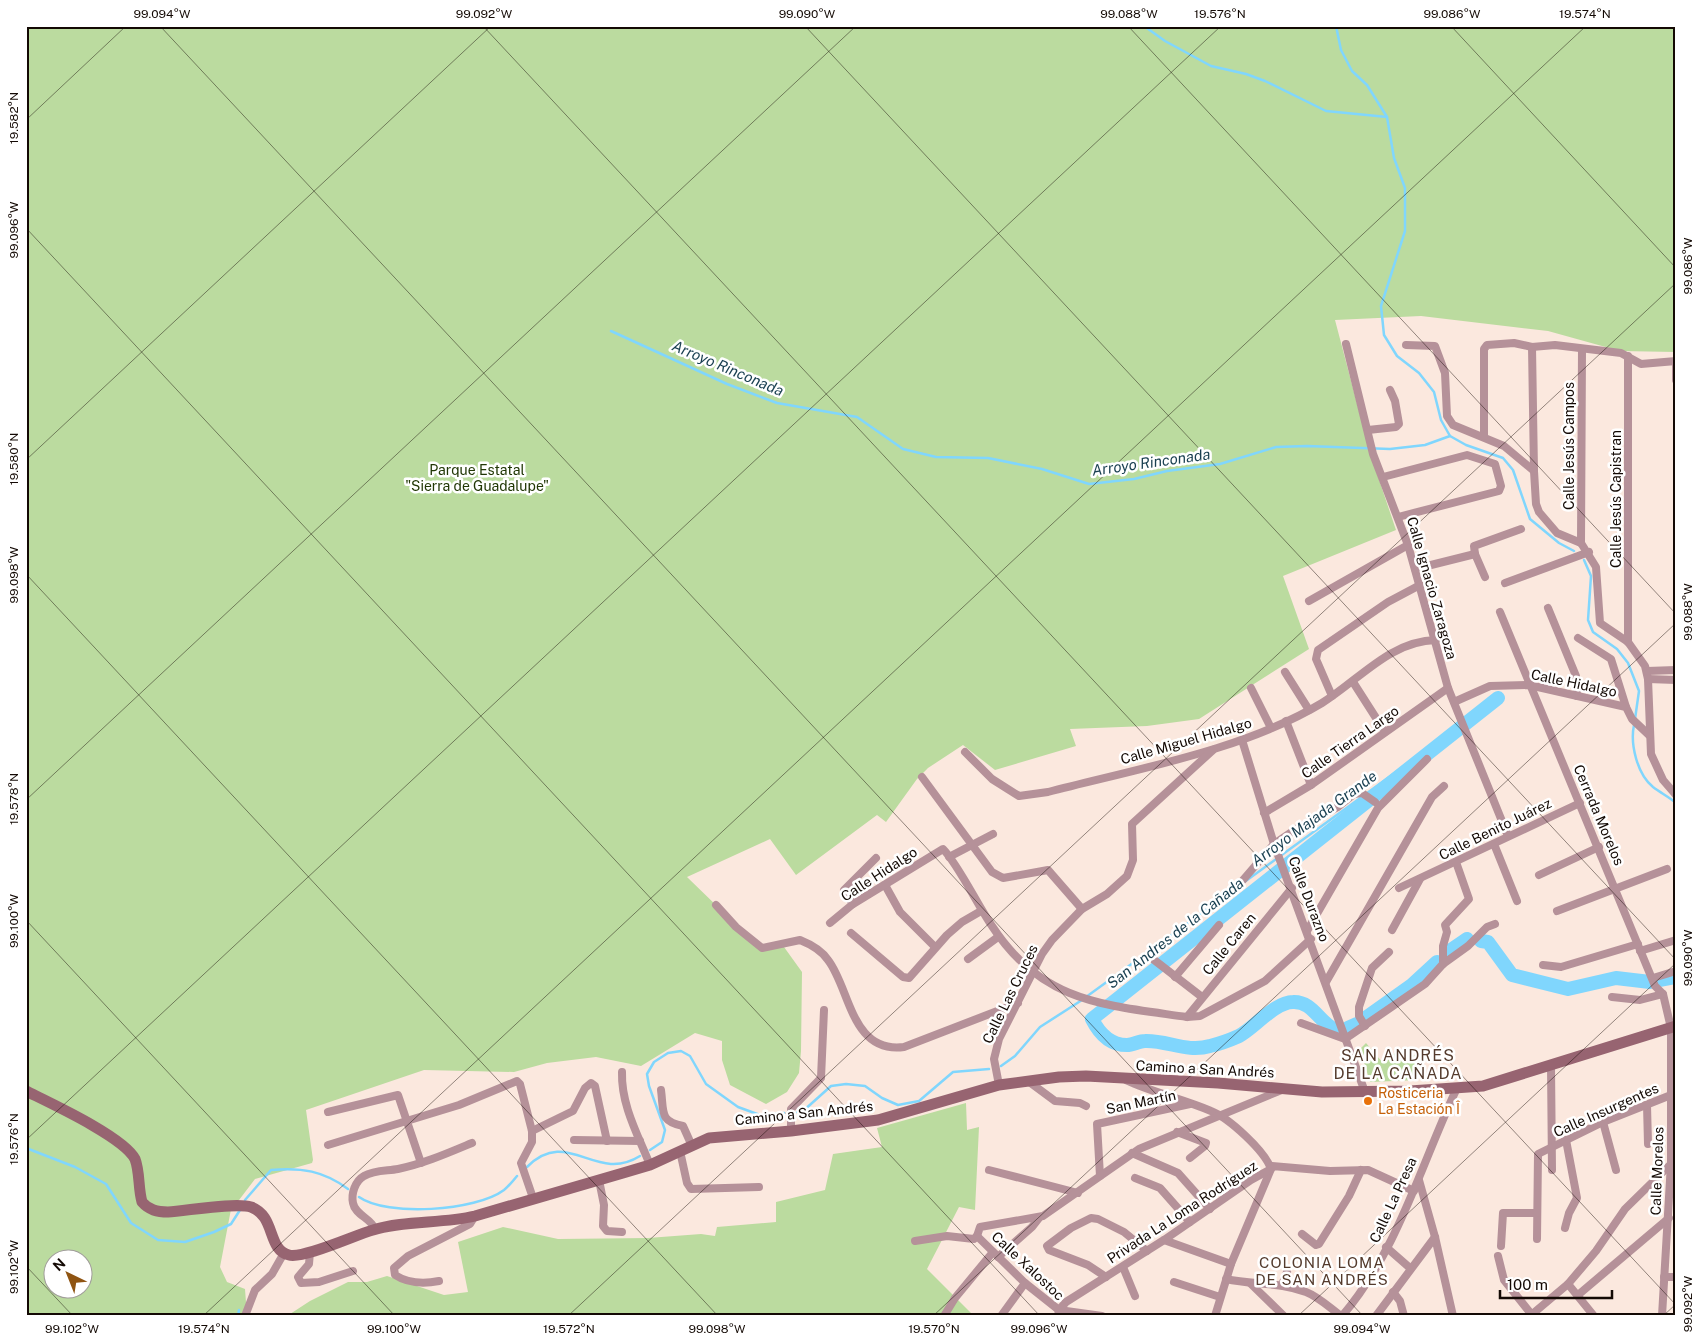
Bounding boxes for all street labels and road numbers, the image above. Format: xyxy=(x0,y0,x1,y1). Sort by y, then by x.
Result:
street label: Calle Jesús Campos xyxy=(1561,382,1577,510)
street label: Calle Jesús Capistran xyxy=(1608,430,1624,568)
street label: Calle Ignacio Zaragoza xyxy=(1404,515,1460,661)
street label: Calle Hidalgo xyxy=(1530,666,1619,700)
street label: Calle Tierra Largo xyxy=(1298,702,1402,782)
street label: Calle Miguel Hidalgo xyxy=(1119,715,1253,767)
street label: Cerrada Morelos xyxy=(1571,762,1627,868)
street label: Calle Benito Juárez xyxy=(1436,795,1554,863)
street label: Calle Hidalgo xyxy=(838,843,920,905)
street label: Calle Durazno xyxy=(1285,854,1333,944)
street label: Calle Caren xyxy=(1199,910,1259,978)
street label: Calle Las Cruces xyxy=(979,942,1041,1046)
street label: Camino a San Andrés xyxy=(1135,1057,1275,1081)
street label: Calle Insurgentes xyxy=(1551,1080,1661,1140)
street label: San Martín xyxy=(1105,1087,1177,1117)
street label: Camino a San Andrés xyxy=(734,1098,874,1128)
street label: Calle Morelos xyxy=(1647,1126,1667,1216)
street label: Calle La Presa xyxy=(1366,1155,1420,1245)
street label: Privada La Loma Rodríguez xyxy=(1104,1157,1260,1267)
street label: Calle Xalostoc xyxy=(988,1228,1068,1304)

